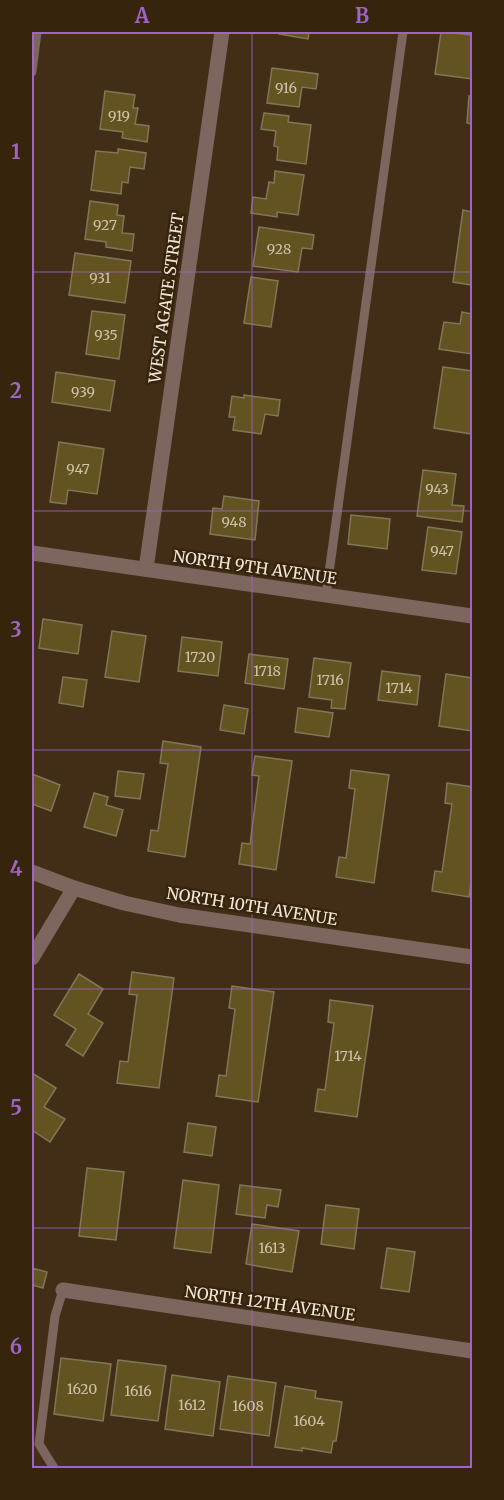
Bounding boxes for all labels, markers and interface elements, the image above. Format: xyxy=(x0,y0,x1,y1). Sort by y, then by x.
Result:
text: A xyxy=(134,3,150,28)
text: B xyxy=(355,3,369,28)
house number: 916 xyxy=(275,79,297,97)
house number: 919 xyxy=(108,107,130,125)
text: 1 xyxy=(11,139,21,164)
street label: WEST AGATE STREET xyxy=(144,212,188,385)
house number: 927 xyxy=(93,216,117,234)
house number: 928 xyxy=(267,240,291,258)
house number: 931 xyxy=(89,269,111,287)
house number: 935 xyxy=(94,326,118,344)
text: 2 xyxy=(10,378,22,403)
house number: 939 xyxy=(71,383,95,401)
house number: 947 xyxy=(66,460,90,478)
house number: 943 xyxy=(425,480,449,498)
house number: 948 xyxy=(221,513,247,531)
house number: 947 xyxy=(430,542,454,560)
street label: NORTH 9TH AVENUE xyxy=(172,546,339,589)
text: 3 xyxy=(10,617,22,642)
house number: 1720 xyxy=(185,648,215,666)
house number: 1718 xyxy=(253,662,281,680)
house number: 1716 xyxy=(316,671,344,689)
house number: 1714 xyxy=(385,679,413,697)
text: 4 xyxy=(10,856,23,881)
street label: NORTH 10TH AVENUE xyxy=(165,883,340,930)
house number: 1714 xyxy=(334,1047,362,1065)
text: 5 xyxy=(10,1095,22,1120)
house number: 1613 xyxy=(258,1239,286,1257)
street label: NORTH 12TH AVENUE xyxy=(183,1281,357,1325)
text: 6 xyxy=(10,1334,22,1359)
house number: 1620 xyxy=(67,1380,97,1398)
house number: 1616 xyxy=(124,1382,152,1400)
house number: 1612 xyxy=(178,1396,206,1414)
house number: 1608 xyxy=(232,1397,264,1415)
house number: 1604 xyxy=(293,1412,325,1430)

